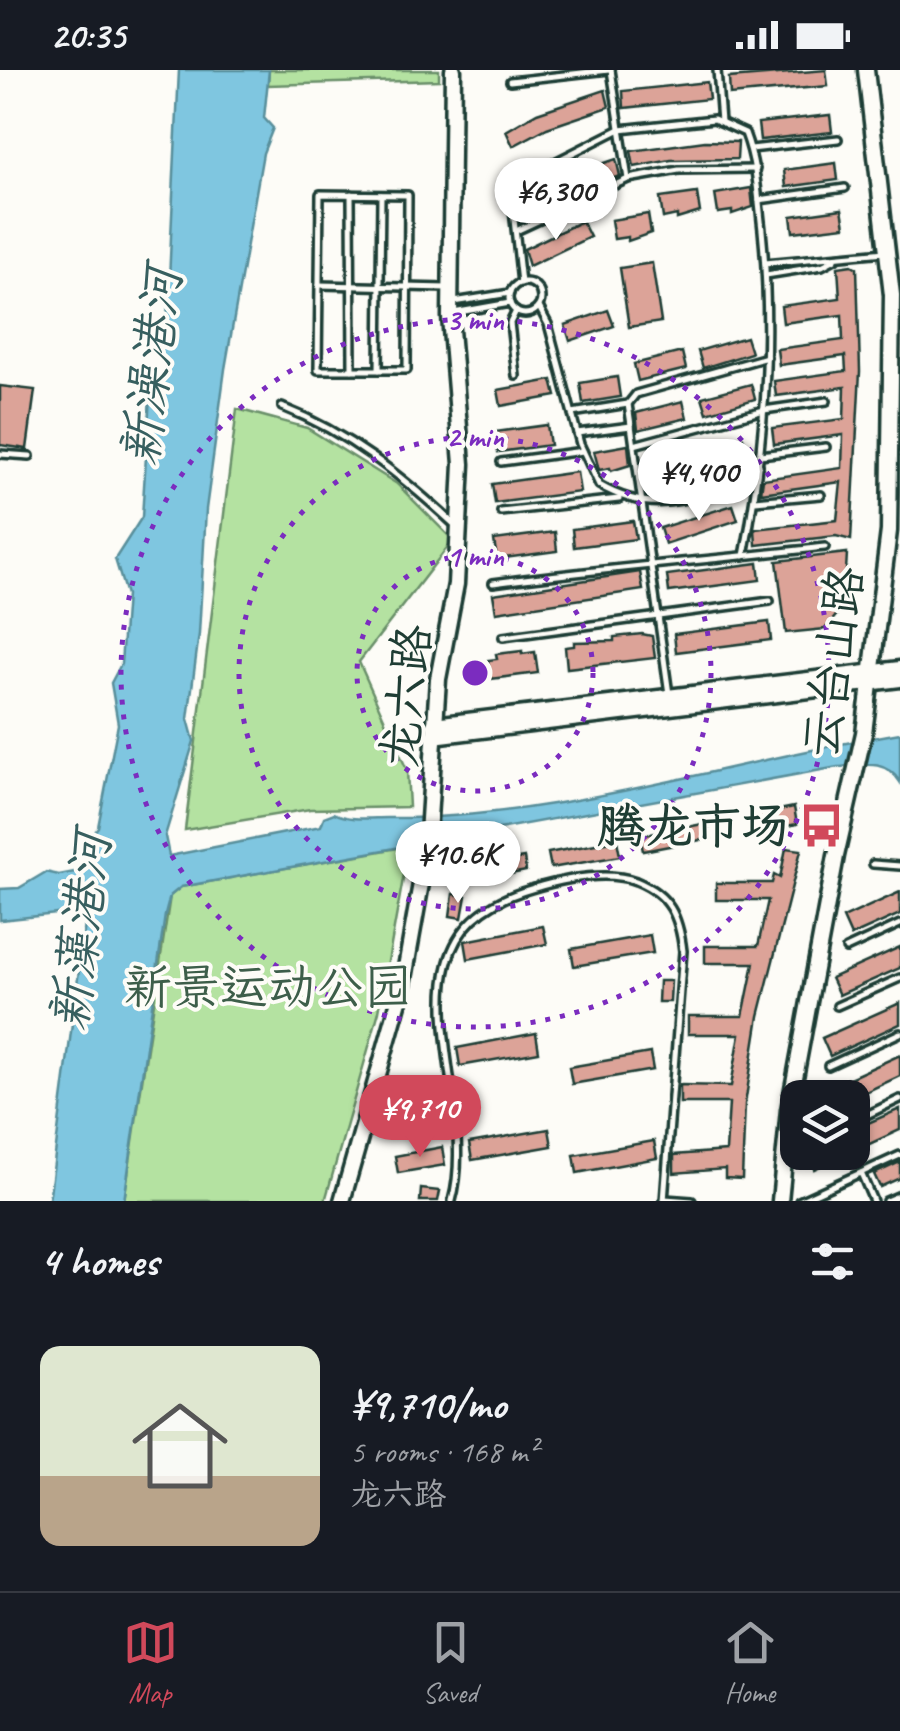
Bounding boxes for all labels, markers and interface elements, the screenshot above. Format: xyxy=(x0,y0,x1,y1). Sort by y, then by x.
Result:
text: 20:35 xyxy=(50,12,125,59)
pin: ¥6,300 xyxy=(475,158,637,243)
text: ¥6,300 xyxy=(516,170,596,211)
water label: 新澡港河 xyxy=(108,256,196,469)
text: 3 min xyxy=(446,301,505,339)
text: 2 min xyxy=(446,418,505,456)
pin: ¥4,400 xyxy=(618,439,780,524)
text: ¥4,400 xyxy=(660,451,738,492)
text: 1 min xyxy=(446,537,505,575)
street label: 云台山路 xyxy=(790,563,876,761)
street label: 龙六路 xyxy=(369,621,443,771)
centre of rings xyxy=(457,655,493,691)
place label: 腾龙市场 xyxy=(597,796,789,856)
bus stop icon: 腾龙市场 xyxy=(798,801,846,849)
water label: 新藻港河 xyxy=(37,821,125,1034)
pin: ¥10.6K xyxy=(377,821,539,906)
text: ¥10.6K xyxy=(418,833,498,874)
park label: 新景运动公园 xyxy=(124,957,412,1017)
pin: ¥9,710 xyxy=(339,1075,501,1160)
map controls xyxy=(780,1080,870,1170)
button: layers xyxy=(780,1080,870,1170)
text: ¥9,710 xyxy=(381,1087,459,1128)
icon: filters xyxy=(805,1234,860,1289)
text: 4 homes xyxy=(40,1235,159,1288)
text: ¥9,710/mo xyxy=(350,1378,506,1431)
icon: home xyxy=(120,1386,240,1506)
text: 5 rooms · 168 m² xyxy=(350,1431,537,1472)
text: 龙六路 xyxy=(350,1474,446,1515)
tab: Map xyxy=(123,1615,178,1710)
tab: Saved xyxy=(423,1615,478,1710)
tab: Home xyxy=(723,1615,778,1710)

